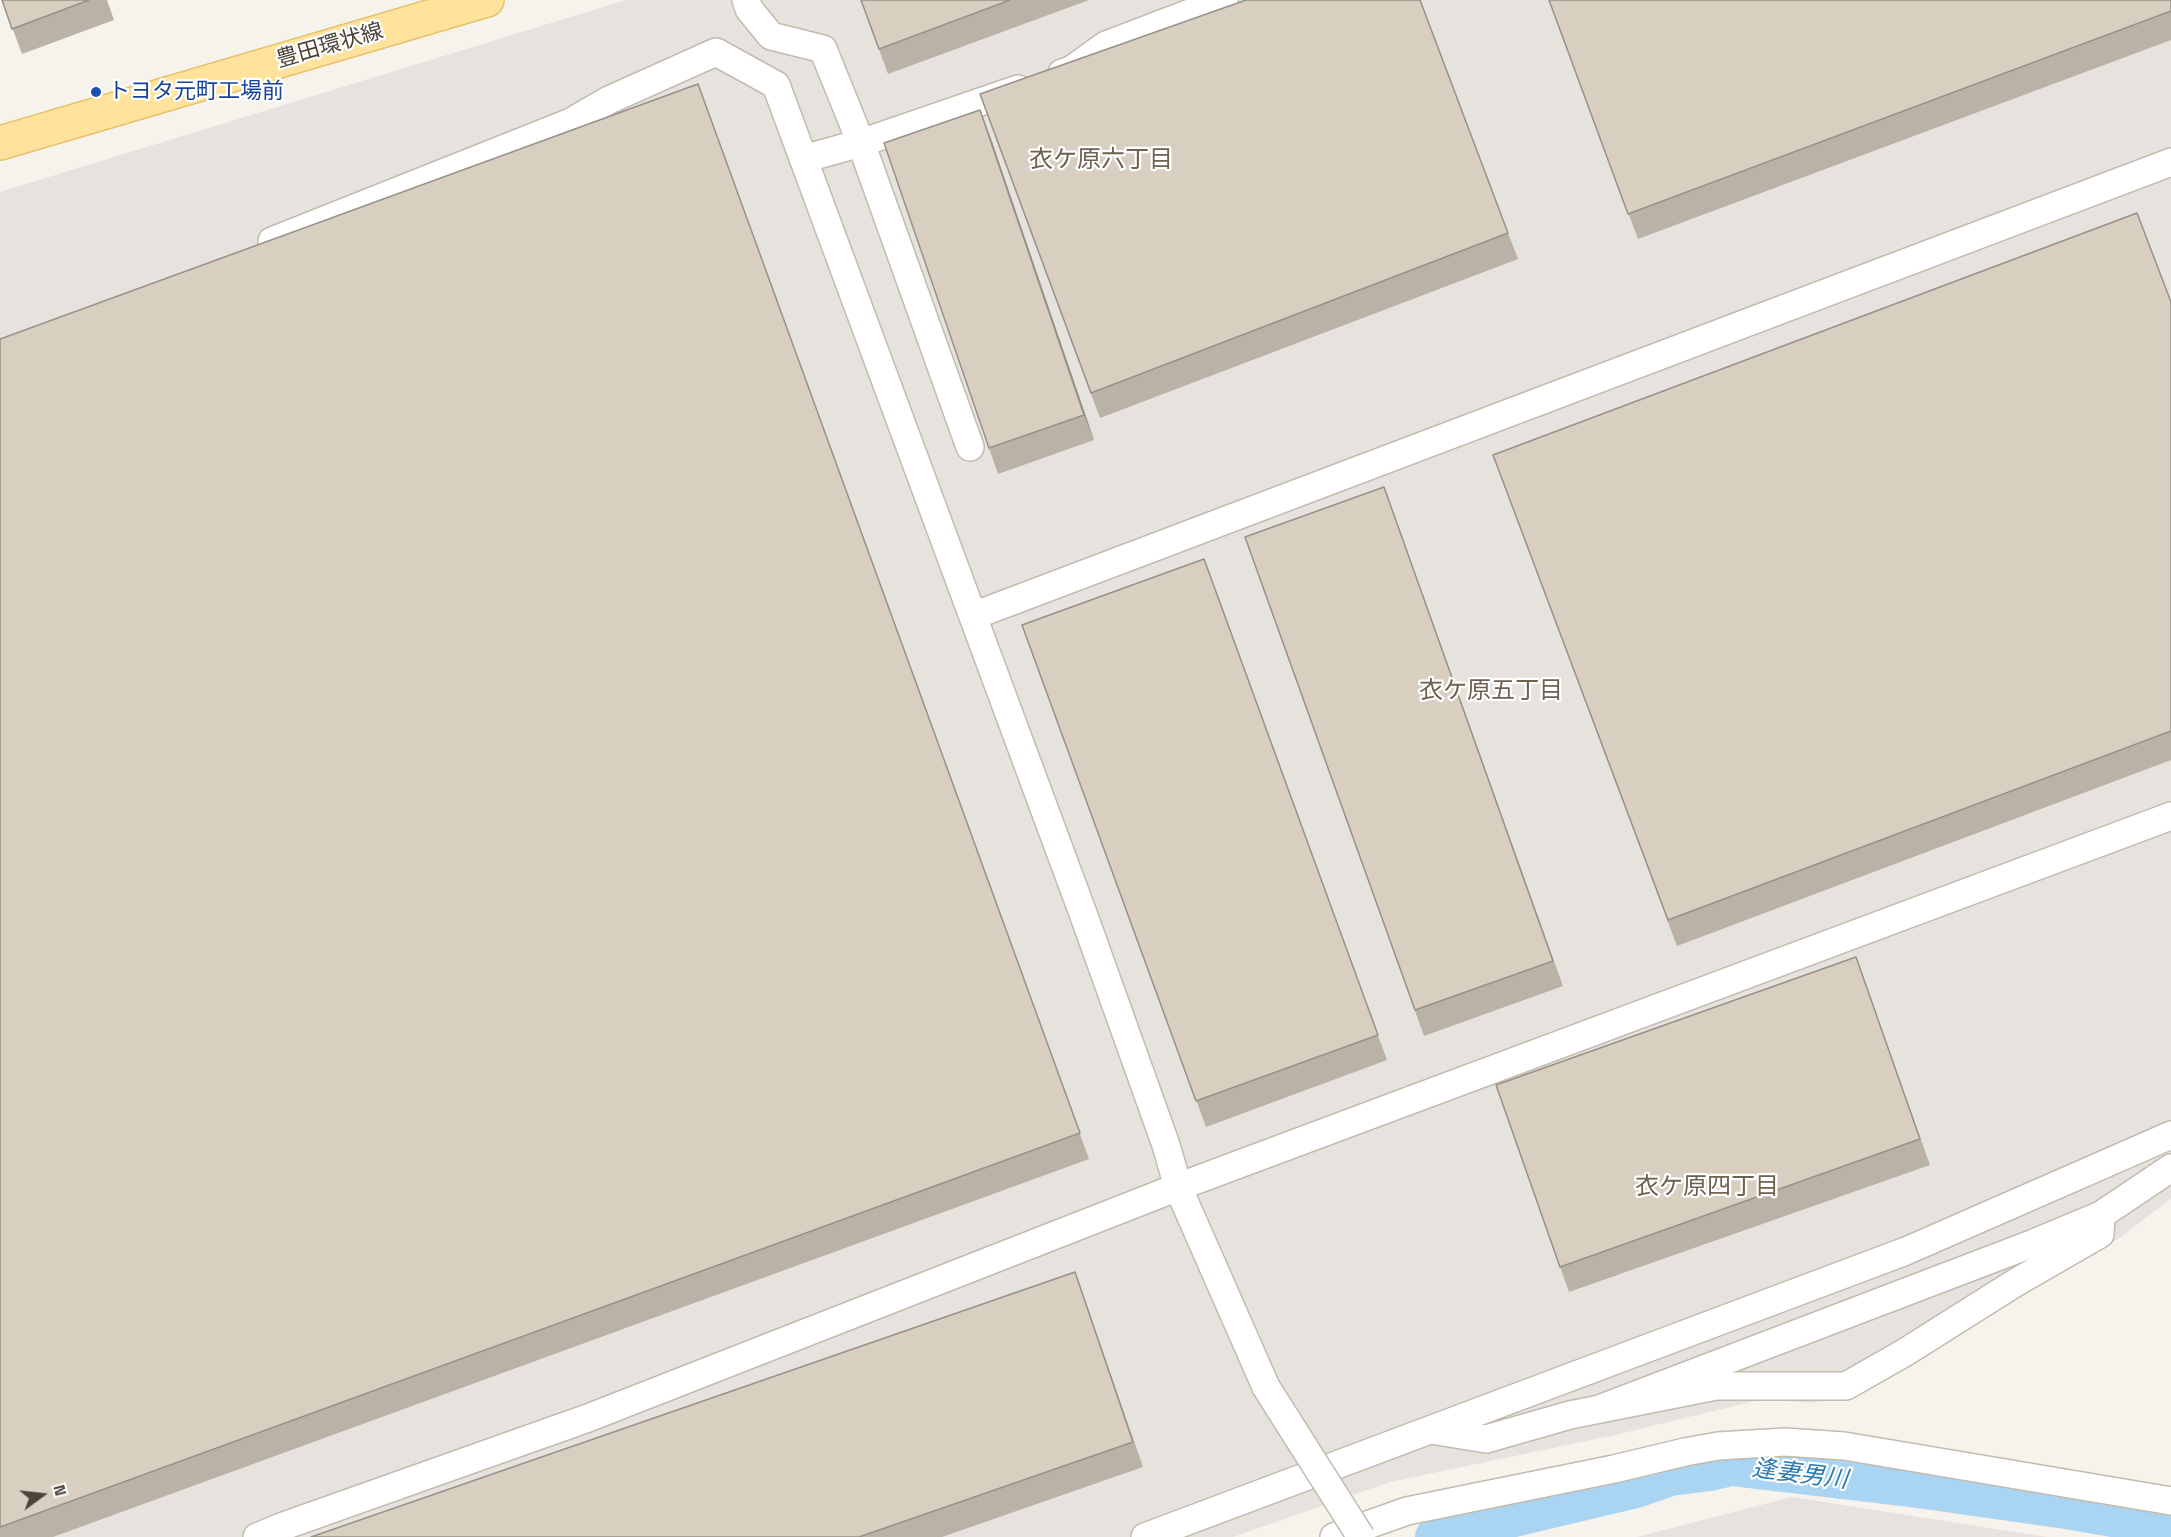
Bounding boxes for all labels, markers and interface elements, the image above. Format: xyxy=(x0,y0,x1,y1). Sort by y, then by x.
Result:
street label: 豊田環状線 xyxy=(273,18,387,74)
place label: トヨタ元町工場前 xyxy=(108,79,284,105)
marker: トヨタ元町工場前 xyxy=(89,85,103,99)
district label: 衣ケ原六丁目 xyxy=(1029,146,1173,174)
district label: 衣ケ原五丁目 xyxy=(1419,677,1563,705)
district label: 衣ケ原四丁目 xyxy=(1635,1173,1779,1201)
water label: 逢妻男川 xyxy=(1751,1455,1849,1495)
north arrow xyxy=(12,1465,72,1525)
text: N xyxy=(48,1482,71,1498)

